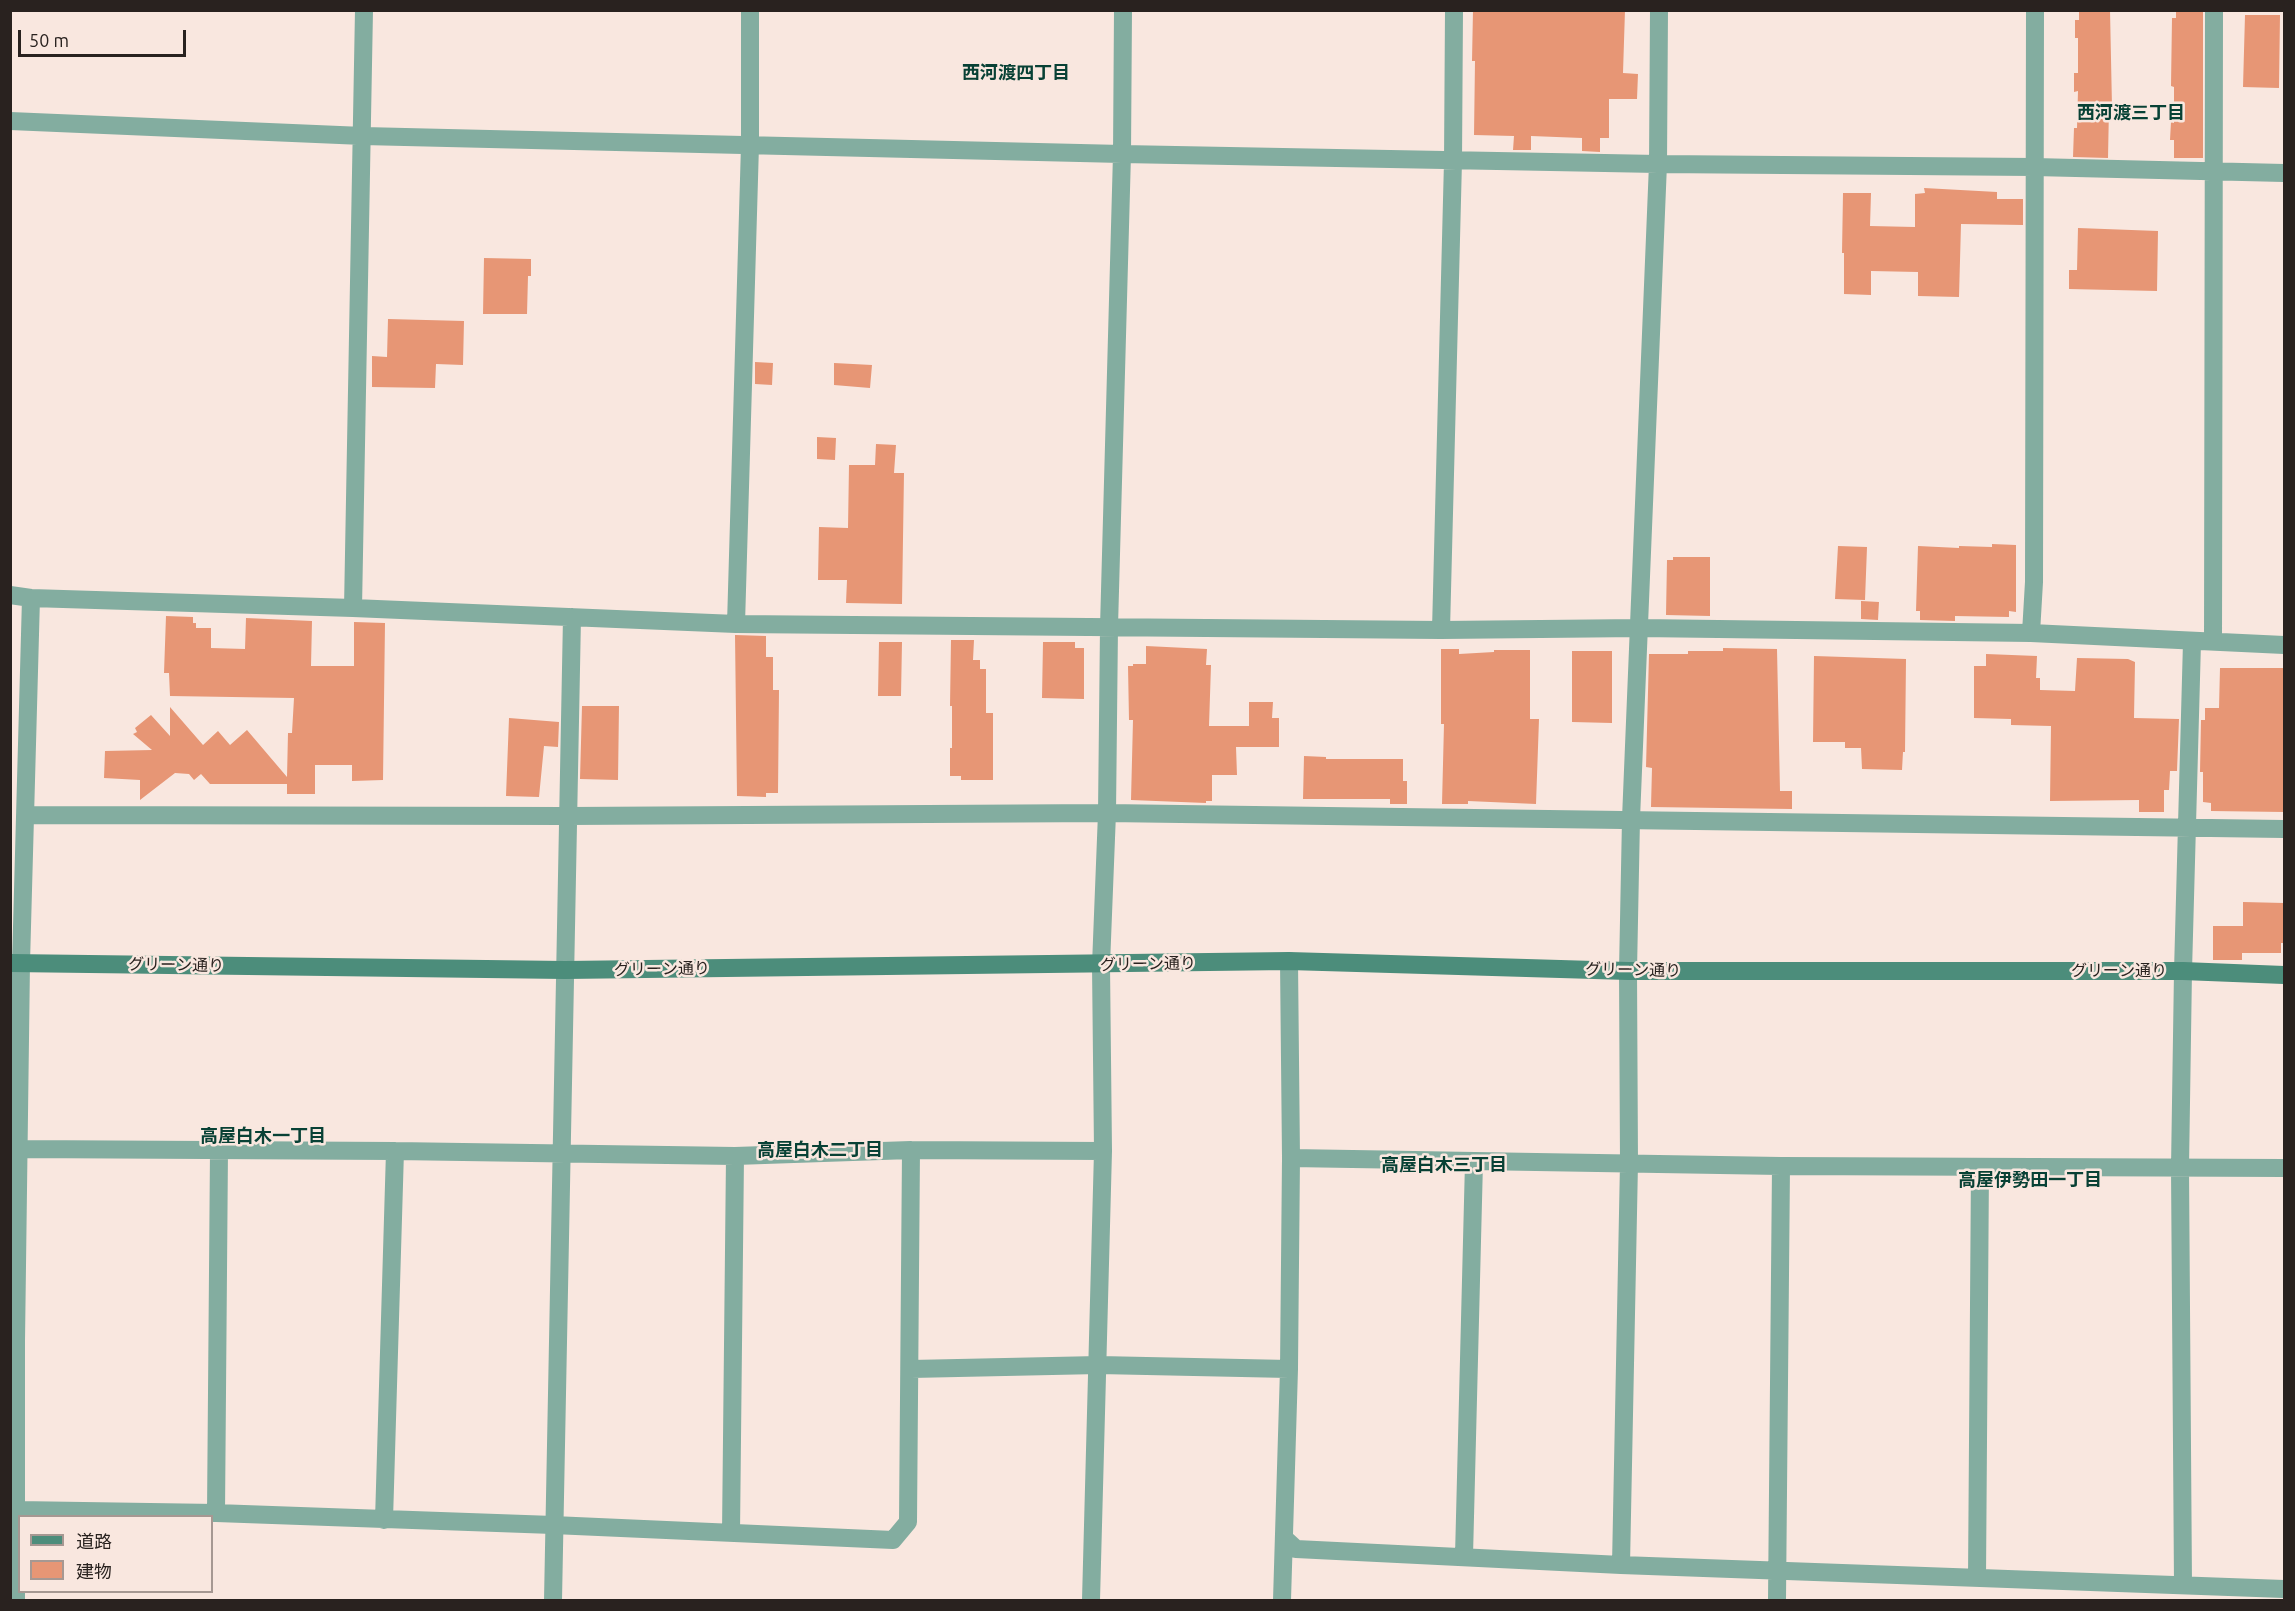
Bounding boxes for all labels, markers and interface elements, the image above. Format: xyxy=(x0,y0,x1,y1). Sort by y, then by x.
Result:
scale bar xyxy=(21,18,189,56)
text: 50 m xyxy=(29,30,69,50)
district label: 西河渡四丁目 xyxy=(962,62,1070,84)
district label: 西河渡三丁目 xyxy=(2077,102,2185,124)
street label: グリーン通り xyxy=(1100,954,1196,974)
street label: グリーン通り xyxy=(128,955,224,975)
street label: グリーン通り xyxy=(614,959,710,979)
street label: グリーン通り xyxy=(1585,960,1681,980)
street label: グリーン通り xyxy=(2071,961,2167,981)
district label: 高屋白木一丁目 xyxy=(200,1125,326,1147)
district label: 高屋白木二丁目 xyxy=(757,1139,883,1161)
district label: 高屋白木三丁目 xyxy=(1381,1154,1507,1176)
district label: 高屋伊勢田一丁目 xyxy=(1958,1169,2102,1191)
legend xyxy=(18,1515,213,1593)
text: 道路 xyxy=(76,1531,112,1551)
text: 建物 xyxy=(76,1561,112,1581)

